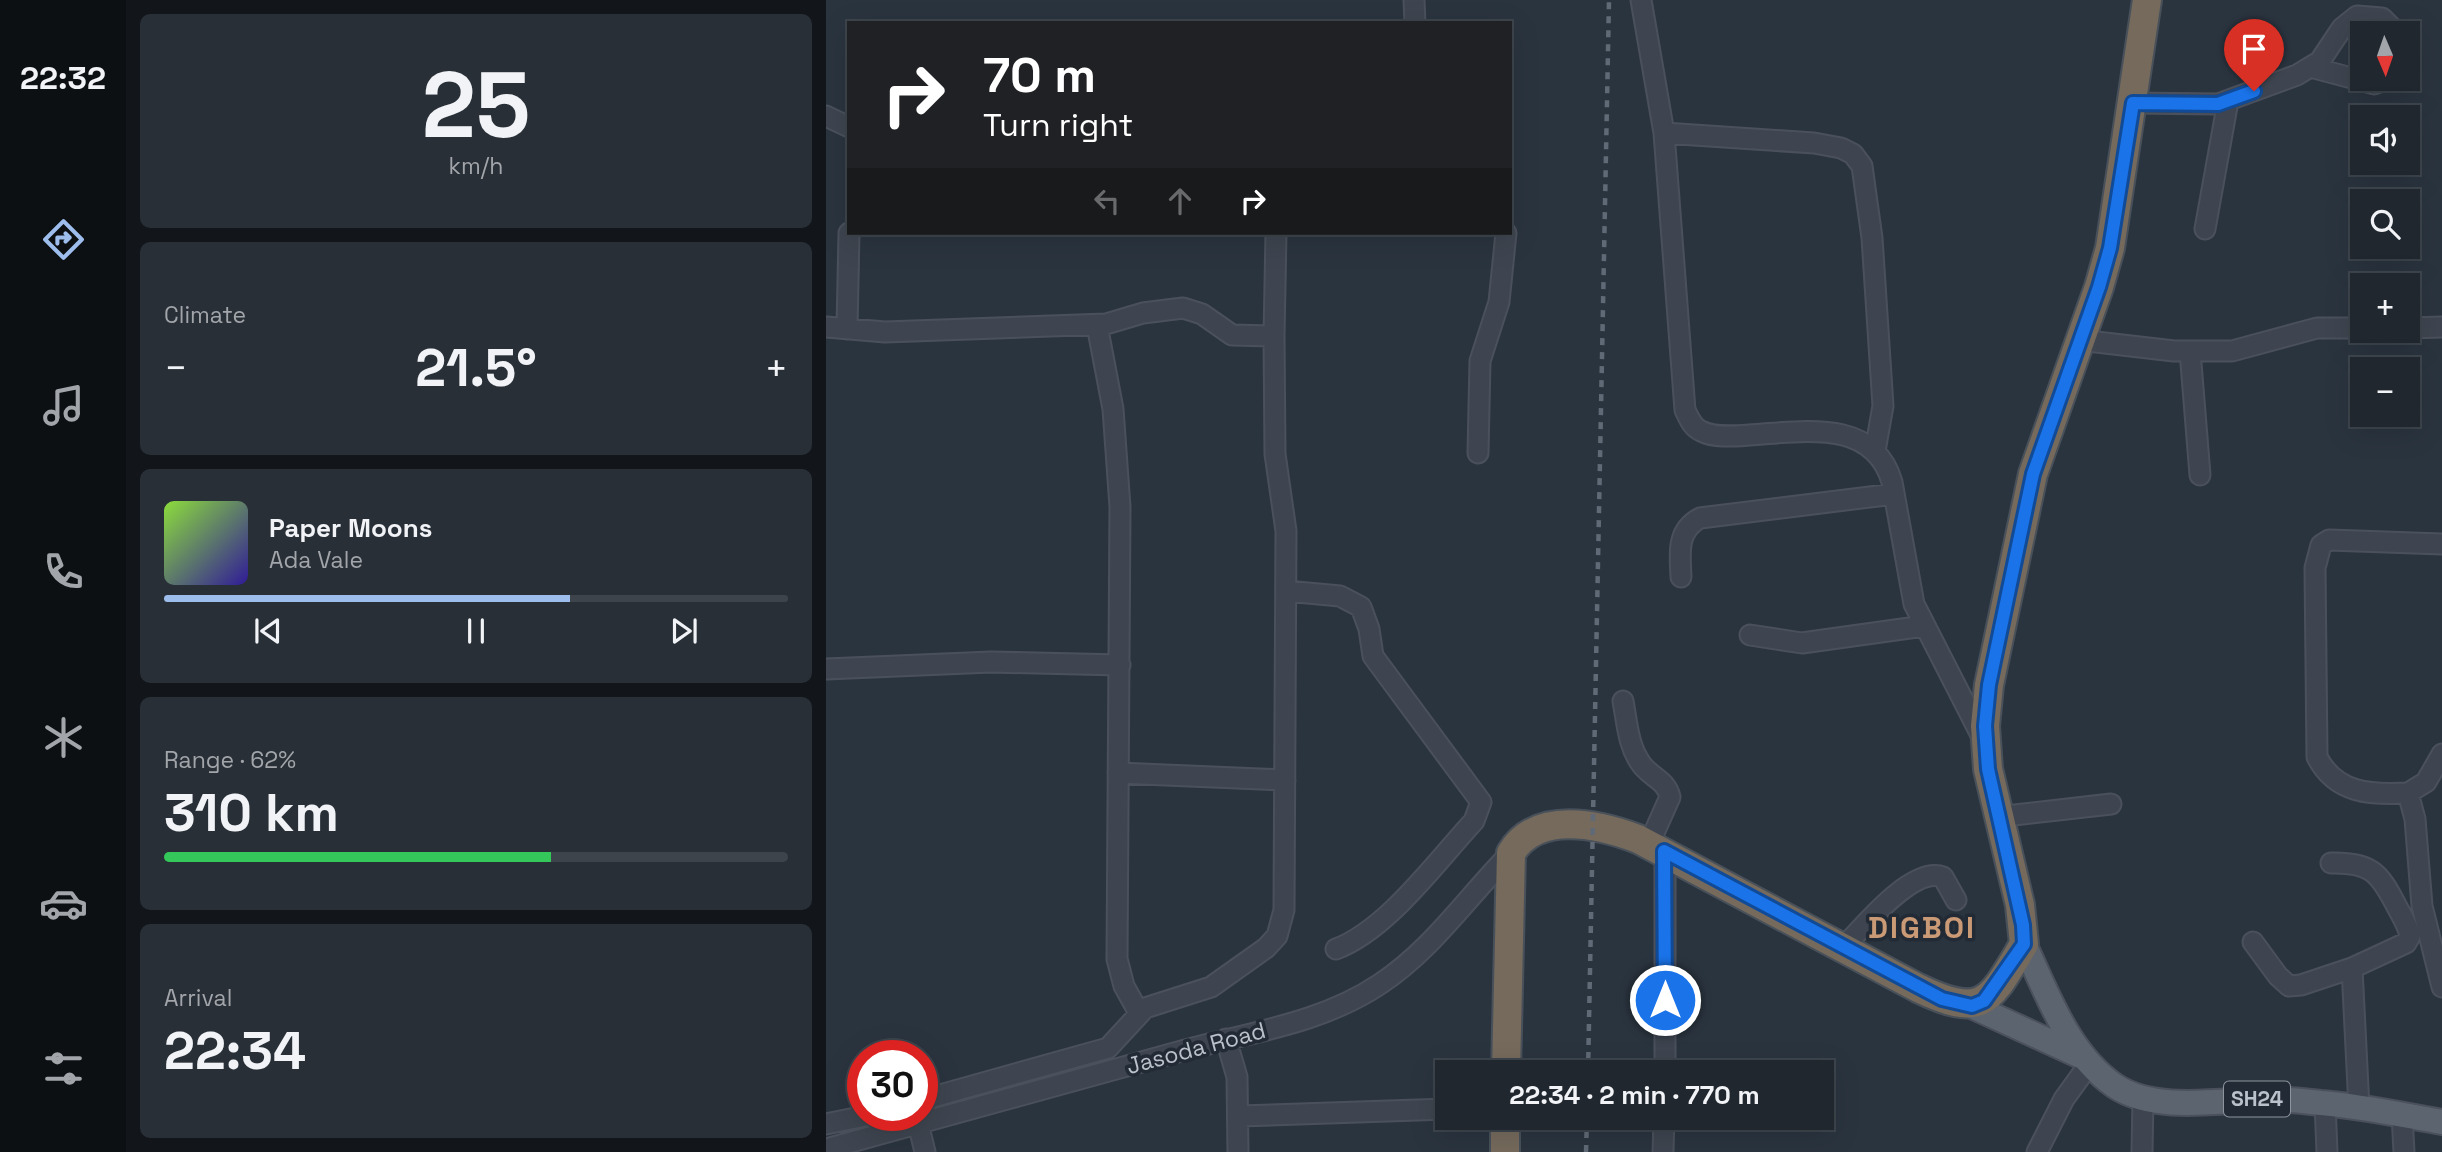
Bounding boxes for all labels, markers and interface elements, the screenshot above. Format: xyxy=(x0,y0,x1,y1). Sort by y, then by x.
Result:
pin xyxy=(2224,19,2284,91)
north arrow xyxy=(2350,21,2420,91)
map controls xyxy=(2350,21,2420,427)
icon: arrive xyxy=(2235,30,2273,68)
text: 70 m xyxy=(983,44,1096,106)
text: 25 xyxy=(422,47,530,164)
icon: right xyxy=(868,49,959,140)
text: 22:32 xyxy=(20,58,106,98)
text: Turn right xyxy=(983,105,1133,145)
button: sound xyxy=(2350,105,2420,175)
text: km/h xyxy=(449,151,503,181)
icon: left xyxy=(1088,182,1126,220)
icon: ahead xyxy=(1161,182,1199,220)
icon: right xyxy=(1234,182,1272,220)
button: search xyxy=(2350,189,2420,259)
icon: directions xyxy=(39,215,88,264)
button: + xyxy=(2350,273,2420,343)
text: Climate xyxy=(164,300,246,330)
text: 21.5° xyxy=(415,335,537,401)
text: − xyxy=(164,344,188,392)
text: + xyxy=(764,344,788,392)
button: − xyxy=(2350,357,2420,427)
icon: music xyxy=(39,381,88,430)
text: Paper Moons xyxy=(269,511,432,545)
text: Ada Vale xyxy=(269,545,363,575)
icon: phone xyxy=(39,547,88,596)
icon: previous xyxy=(249,612,287,650)
icon: pause xyxy=(457,612,495,650)
icon: next xyxy=(665,612,703,650)
icon: climate xyxy=(39,713,88,762)
text: Range · 62% xyxy=(164,745,296,775)
text: 310 km xyxy=(164,780,339,846)
icon: car xyxy=(39,879,88,928)
district label: DIGBOI xyxy=(1868,908,1976,947)
position arrow xyxy=(1628,963,1702,1037)
text: Arrival xyxy=(164,983,232,1013)
street label: Jasoda Road xyxy=(1123,1015,1269,1081)
text: 22:34 xyxy=(164,1018,306,1084)
speed limit sign: 30 xyxy=(847,1040,938,1131)
icon: filters xyxy=(39,1044,88,1093)
text: 22:34 · 2 min · 770 m xyxy=(1509,1078,1760,1112)
road number: SH24 xyxy=(2224,1082,2290,1116)

